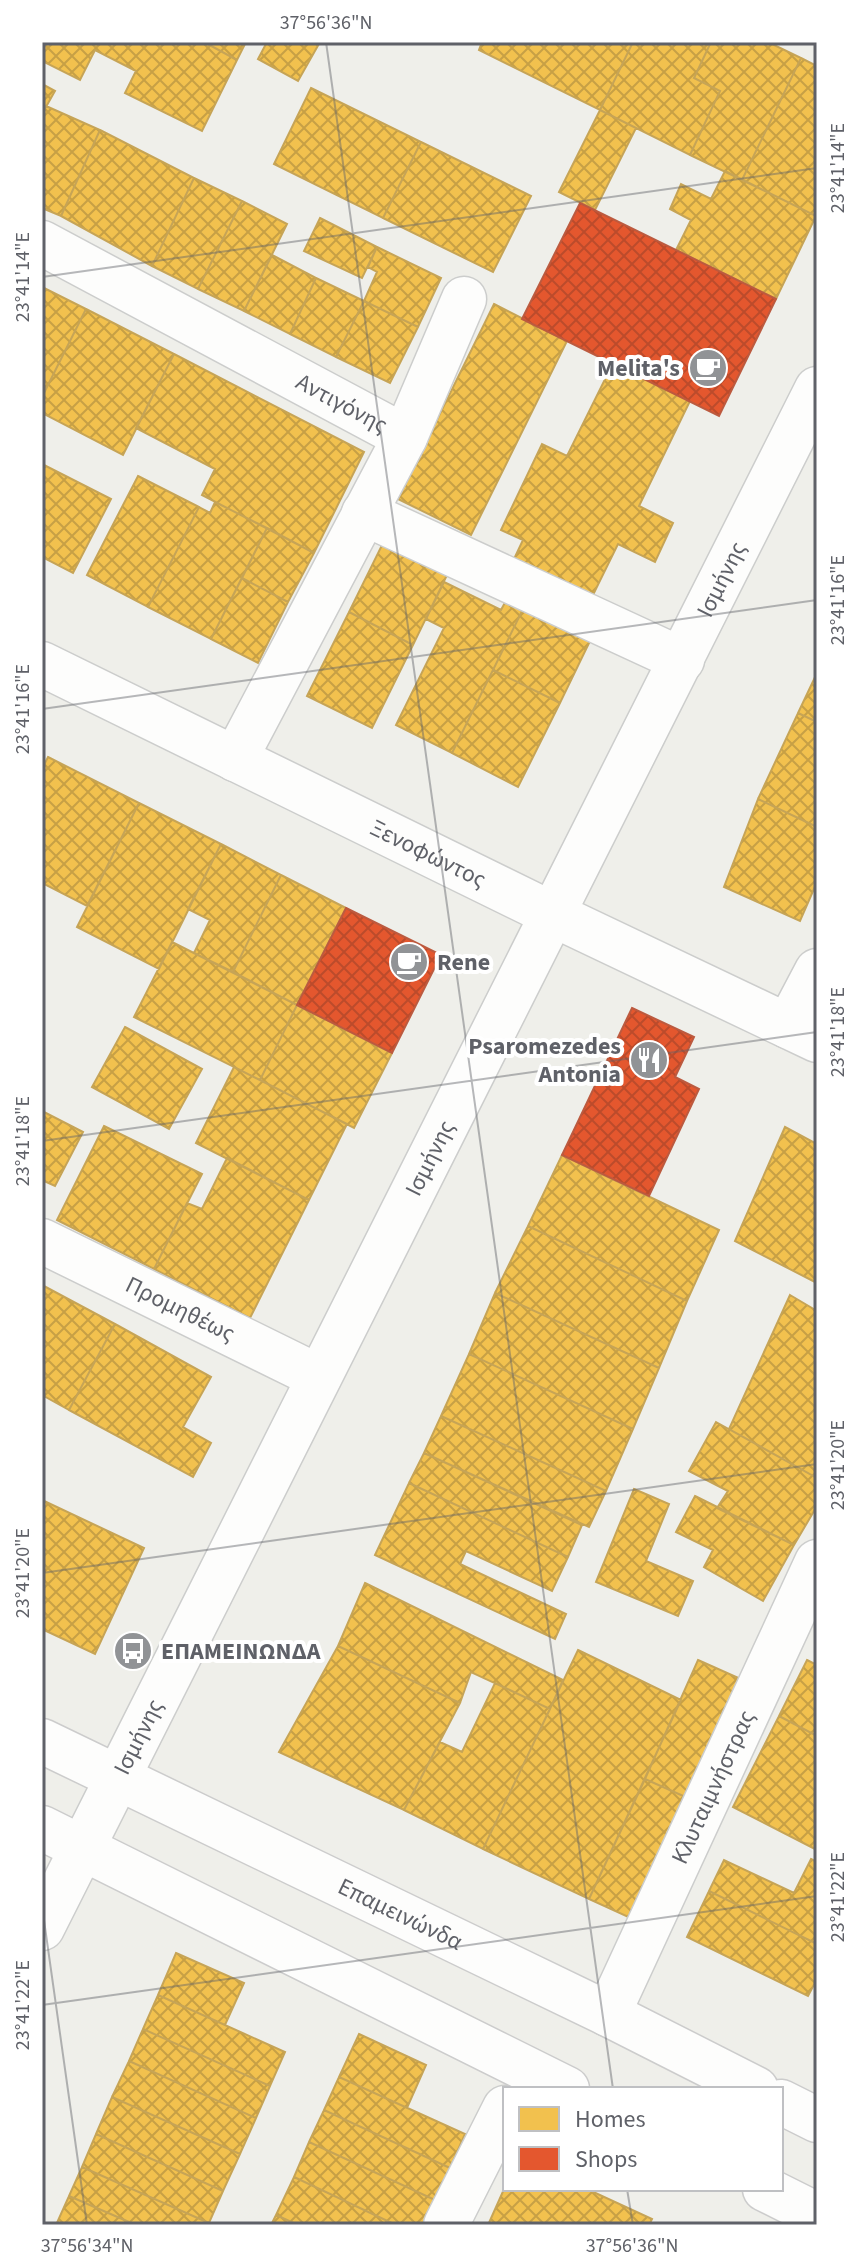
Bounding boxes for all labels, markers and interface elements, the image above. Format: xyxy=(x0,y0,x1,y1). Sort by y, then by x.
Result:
text: 37°56'36"N xyxy=(280,9,372,37)
text: 23°41'14"E xyxy=(824,123,852,213)
text: 23°41'14"E xyxy=(9,232,37,322)
cafe icon: Melita's xyxy=(687,347,729,389)
place label: Melita's xyxy=(597,351,680,386)
street label: Αντιγόνης xyxy=(290,364,394,442)
street label: Ισμήνης xyxy=(687,535,755,623)
text: 23°41'16"E xyxy=(824,555,852,645)
text: 23°41'16"E xyxy=(9,664,37,754)
street label: Ξενοφώντος xyxy=(364,810,492,897)
cafe icon: Rene xyxy=(388,941,430,983)
place label: Rene xyxy=(437,945,490,980)
text: 23°41'18"E xyxy=(824,987,852,1077)
place label: Psaromezedes Antonia xyxy=(468,1029,621,1092)
restaurant icon: Psaromezedes Antonia xyxy=(628,1039,670,1081)
text: 23°41'18"E xyxy=(9,1096,37,1186)
street label: Ισμήνης xyxy=(396,1114,463,1202)
street label: Προμηθέως xyxy=(119,1267,241,1351)
text: 23°41'20"E xyxy=(824,1420,852,1510)
text: 23°41'20"E xyxy=(9,1528,37,1618)
bus stop icon: ΕΠΑΜΕΙΝΩΝΔΑ xyxy=(112,1630,154,1672)
place label: ΕΠΑΜΕΙΝΩΝΔΑ xyxy=(161,1634,321,1669)
street label: Ισμήνης xyxy=(104,1693,172,1781)
street label: Κλυταιμνήστρας xyxy=(662,1704,764,1870)
text: 23°41'22"E xyxy=(824,1852,852,1942)
street label: Επαμεινώνδα xyxy=(332,1869,469,1959)
text: 23°41'22"E xyxy=(9,1960,37,2050)
legend xyxy=(503,2087,783,2191)
text: Homes xyxy=(575,2102,646,2137)
text: Shops xyxy=(575,2142,637,2177)
text: 37°56'34"N xyxy=(41,2232,133,2260)
text: 37°56'36"N xyxy=(586,2232,678,2260)

